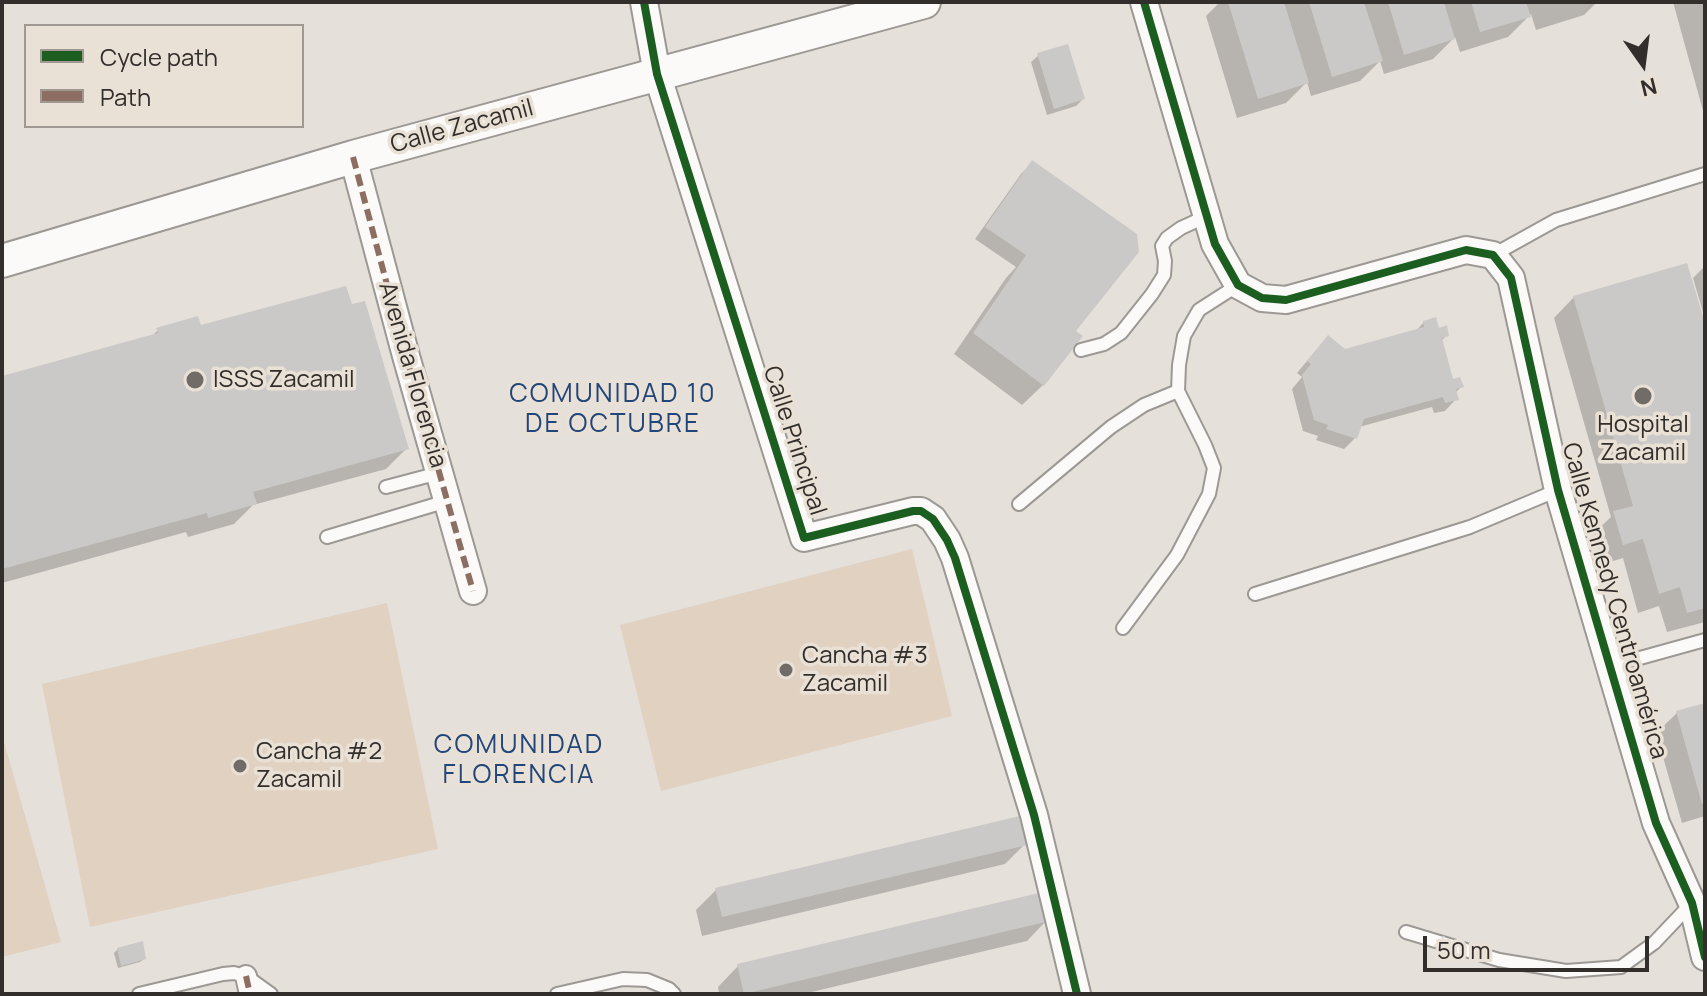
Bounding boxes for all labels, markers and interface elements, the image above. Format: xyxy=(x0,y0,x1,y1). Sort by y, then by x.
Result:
legend xyxy=(24,24,304,128)
north arrow xyxy=(1603,24,1683,104)
text: Cycle path xyxy=(100,40,218,73)
text: N xyxy=(1638,71,1660,104)
text: Path xyxy=(100,80,151,113)
street label: Calle Zacamil xyxy=(387,94,537,160)
street label: Avenida Florencia xyxy=(372,279,452,471)
street label: Calle Principal xyxy=(756,363,832,519)
place label: ISSS Zacamil xyxy=(213,366,355,394)
marker: ISSS Zacamil xyxy=(184,369,206,391)
district label: COMUNIDAD 10 DE OCTUBRE xyxy=(509,379,717,440)
marker: Hospital Zacamil xyxy=(1632,385,1654,407)
place label: Hospital Zacamil xyxy=(1597,411,1689,467)
street label: Calle Kennedy Centroamérica xyxy=(1555,440,1673,762)
place label: Cancha #3 Zacamil xyxy=(802,642,928,698)
marker: Cancha #3 Zacamil xyxy=(777,661,795,679)
district label: COMUNIDAD FLORENCIA xyxy=(434,730,604,792)
place label: Cancha #2 Zacamil xyxy=(256,738,382,794)
marker: Cancha #2 Zacamil xyxy=(231,757,249,775)
scale bar xyxy=(1427,920,1653,970)
text: 50 m xyxy=(1437,933,1491,966)

